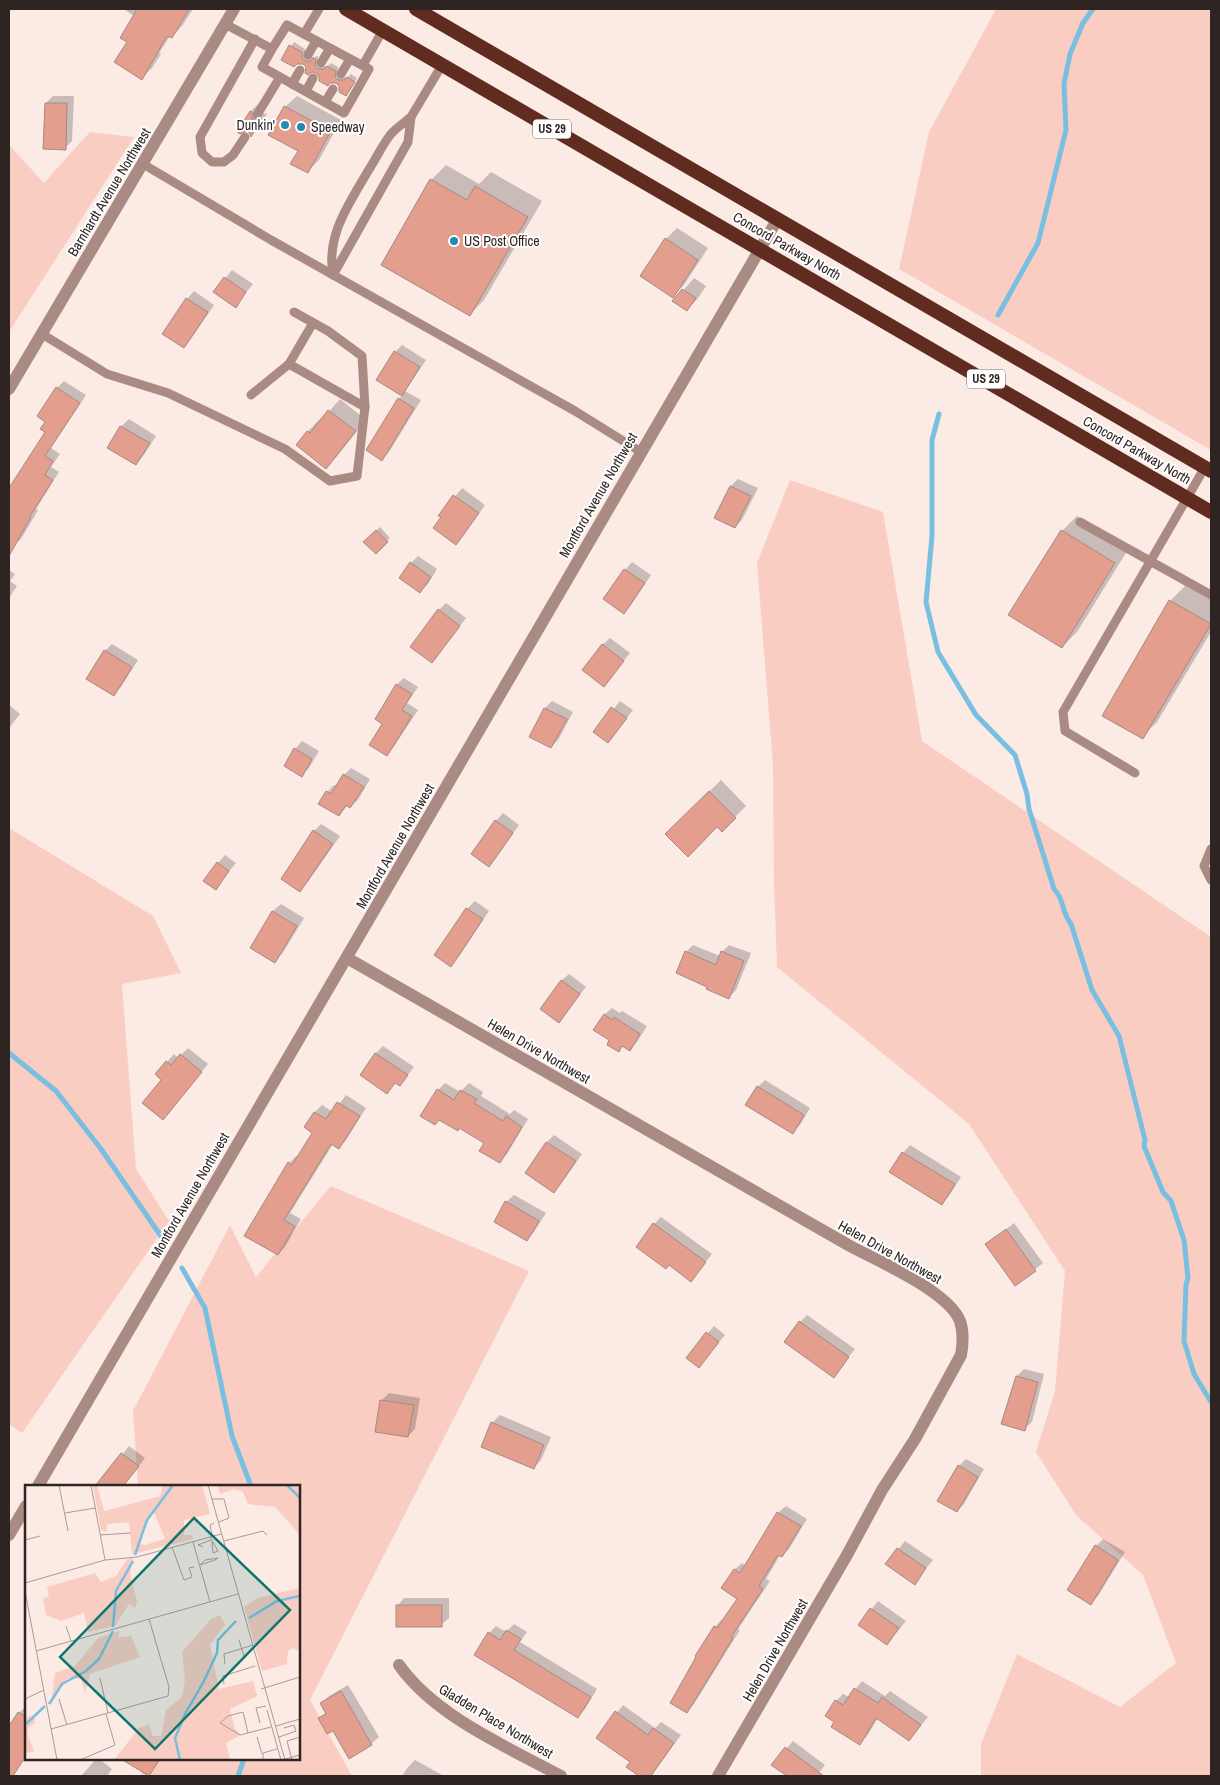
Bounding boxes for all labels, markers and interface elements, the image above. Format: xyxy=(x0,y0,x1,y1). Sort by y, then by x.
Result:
place label: Dunkin' xyxy=(236,116,275,134)
place label: Speedway xyxy=(311,118,365,136)
marker: Dunkin' xyxy=(279,119,291,131)
road number: US 29 xyxy=(533,120,571,138)
marker: Speedway xyxy=(295,121,307,133)
street label: Barnhardt Avenue Northwest xyxy=(64,125,154,259)
street label: Concord Parkway North xyxy=(730,208,844,284)
place label: US Post Office xyxy=(464,232,540,250)
marker: US Post Office xyxy=(448,235,460,247)
road number: US 29 xyxy=(967,369,1005,388)
street label: Concord Parkway North xyxy=(1080,412,1194,488)
street label: Montford Avenue Northwest xyxy=(555,429,641,561)
street label: Montford Avenue Northwest xyxy=(352,780,438,912)
street label: Helen Drive Northwest xyxy=(484,1014,594,1088)
street label: Montford Avenue Northwest xyxy=(147,1129,233,1261)
street label: Helen Drive Northwest xyxy=(835,1216,945,1288)
inset map xyxy=(25,1485,300,1760)
street label: Helen Drive Northwest xyxy=(738,1595,812,1705)
street label: Gladden Place Northwest xyxy=(436,1680,556,1762)

